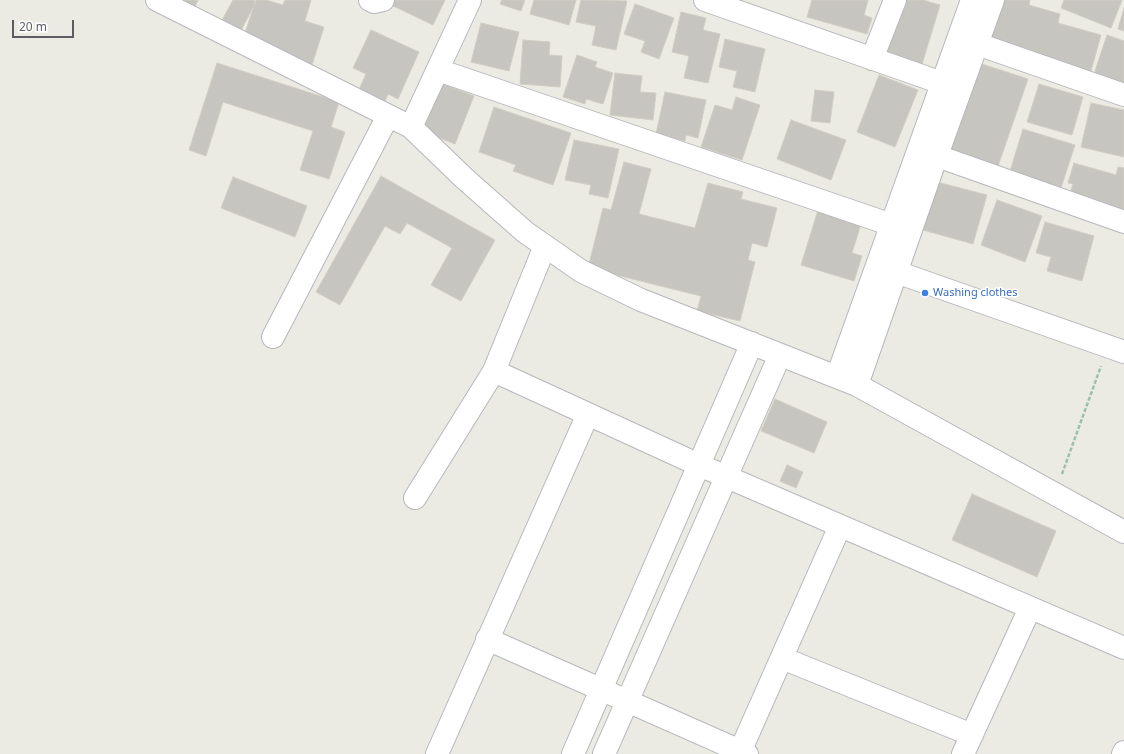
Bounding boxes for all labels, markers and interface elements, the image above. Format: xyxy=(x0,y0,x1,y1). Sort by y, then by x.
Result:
scale bar xyxy=(14,12,76,38)
text: 20 m xyxy=(19,18,47,35)
place label: Washing clothes xyxy=(933,286,1018,300)
marker: Washing clothes xyxy=(920,288,930,298)

